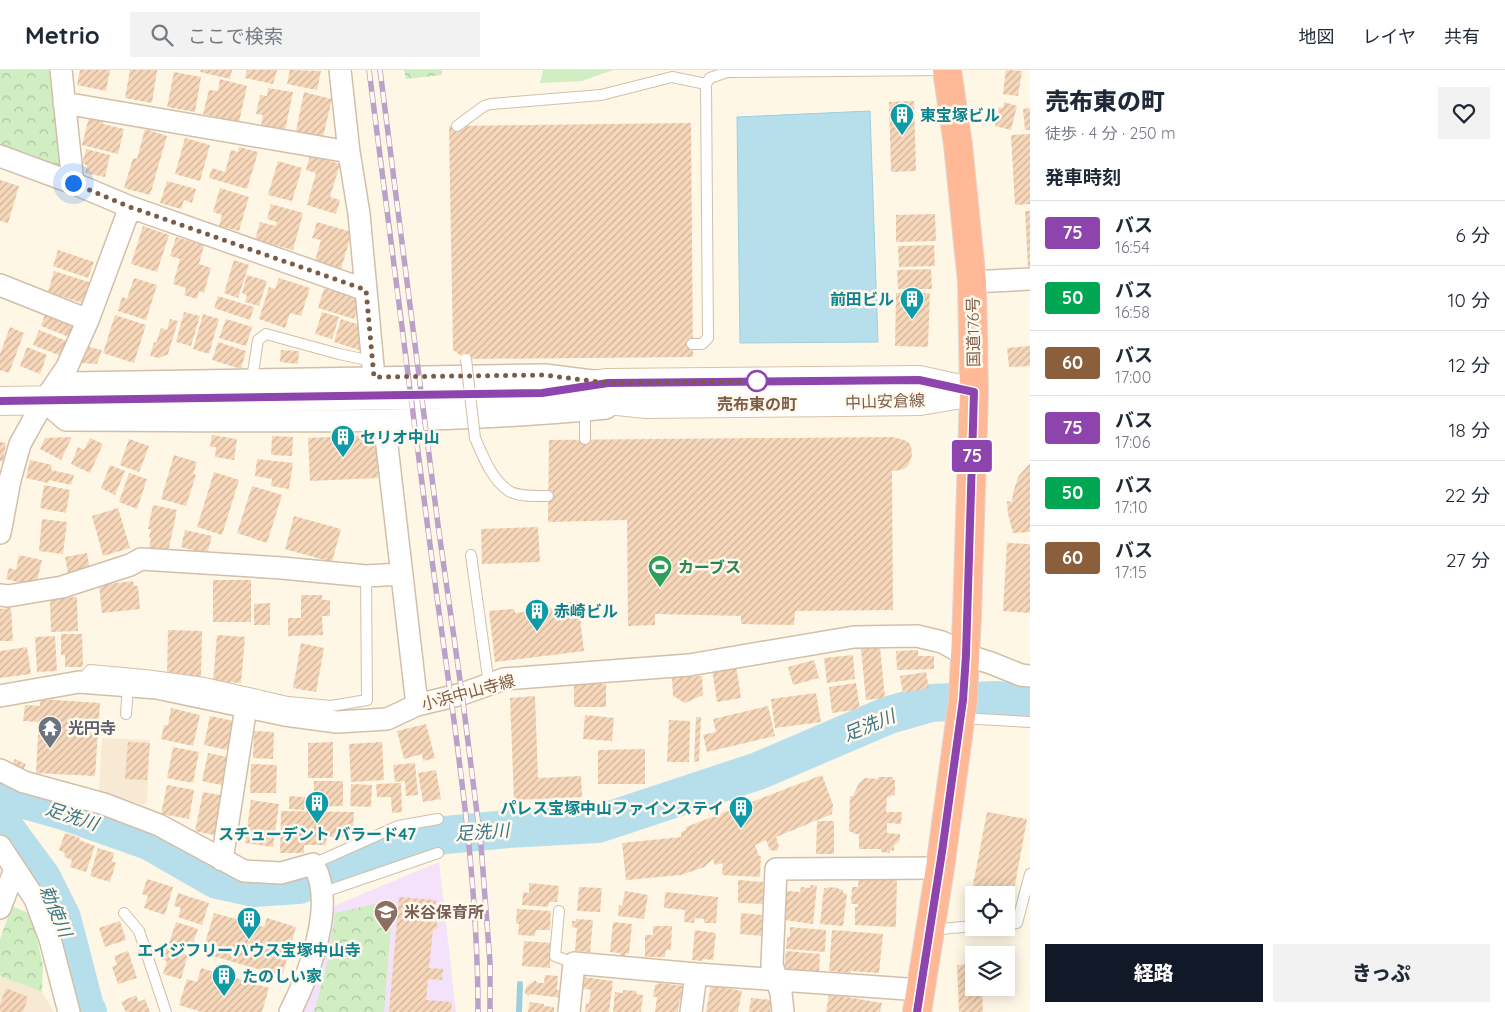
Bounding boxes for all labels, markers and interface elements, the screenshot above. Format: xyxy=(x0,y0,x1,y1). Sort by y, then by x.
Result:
search box xyxy=(130,12,480,57)
text: Metrio xyxy=(25,20,100,50)
icon: search xyxy=(148,21,176,49)
text: ここで検索 xyxy=(188,24,283,48)
text: 地図 xyxy=(1299,25,1335,48)
text: レイヤ xyxy=(1363,25,1416,48)
text: 共有 xyxy=(1444,25,1480,48)
text: 売布東の町 xyxy=(1045,86,1165,116)
button: heart xyxy=(1438,87,1490,139)
building icon: 東宝塚ビル xyxy=(889,102,915,136)
place label: 東宝塚ビル xyxy=(920,105,1000,125)
text: 徒歩 · 4 分 · 250 m xyxy=(1045,123,1176,143)
text: 発車時刻 xyxy=(1045,165,1121,189)
your location xyxy=(61,171,86,196)
text: バス xyxy=(1115,213,1153,237)
text: 75 xyxy=(1062,221,1083,244)
text: 6 分 xyxy=(1456,223,1490,247)
text: 16:54 xyxy=(1115,237,1150,257)
text: バス xyxy=(1115,278,1153,302)
building icon: 前田ビル xyxy=(899,286,925,320)
text: 50 xyxy=(1062,286,1083,309)
text: 10 分 xyxy=(1447,288,1490,312)
place label: 前田ビル xyxy=(830,289,894,309)
street label: 国道176号 xyxy=(962,297,984,367)
text: 16:58 xyxy=(1115,302,1150,322)
text: バス xyxy=(1115,343,1153,367)
text: 60 xyxy=(1062,351,1083,374)
text: 12 分 xyxy=(1448,353,1490,377)
text: 17:00 xyxy=(1115,367,1151,387)
marker: 売布東の町 xyxy=(746,370,768,392)
street label: 中山安倉線 xyxy=(845,390,925,412)
place label: 売布東の町 xyxy=(717,394,797,414)
text: バス xyxy=(1115,408,1153,432)
text: 75 xyxy=(1062,416,1083,439)
text: 18 分 xyxy=(1449,418,1490,442)
building icon: セリオ中山 xyxy=(330,424,356,458)
place label: セリオ中山 xyxy=(360,427,440,447)
text: 17:06 xyxy=(1115,432,1150,452)
line badge: 75 xyxy=(950,440,994,472)
text: 75 xyxy=(962,444,982,467)
text: バス xyxy=(1115,473,1153,497)
text: 50 xyxy=(1062,481,1083,504)
text: 22 分 xyxy=(1445,483,1490,507)
text: 17:10 xyxy=(1115,497,1148,517)
text: バス xyxy=(1115,538,1153,562)
text: 60 xyxy=(1062,546,1083,569)
text: 27 分 xyxy=(1446,548,1490,572)
sports icon: カーブス xyxy=(647,554,673,588)
place label: カーブス xyxy=(678,557,741,577)
text: 17:15 xyxy=(1115,562,1147,582)
building icon: 赤崎ビル xyxy=(524,598,550,632)
place label: 赤崎ビル xyxy=(554,601,618,621)
street label: 小浜中山寺線 xyxy=(419,670,517,714)
water label: 足洗川 xyxy=(840,703,900,746)
temple icon: 光円寺 xyxy=(37,715,63,749)
place label: 光円寺 xyxy=(68,718,116,738)
building icon: スチューデント バラード47 xyxy=(304,790,330,824)
building icon: パレス宝塚中山ファインステイ xyxy=(728,795,754,829)
water label: 足洗川 xyxy=(43,797,103,836)
place label: パレス宝塚中山ファインステイ xyxy=(500,798,724,818)
water label: 足洗川 xyxy=(454,819,512,845)
place label: スチューデント バラード47 xyxy=(218,824,416,844)
water label: 勅使川 xyxy=(35,882,78,942)
map controls xyxy=(965,886,1015,996)
button: locate xyxy=(965,886,1015,936)
school or university icon: 米谷保育所 xyxy=(373,899,399,933)
place label: 米谷保育所 xyxy=(404,902,484,922)
building icon: エイジフリーハウス宝塚中山寺 xyxy=(236,906,262,940)
place label: エイジフリーハウス宝塚中山寺 xyxy=(137,940,361,960)
button: 経路 xyxy=(1045,944,1263,1002)
button: きっぷ xyxy=(1273,944,1490,1002)
button: layers xyxy=(965,946,1015,996)
building icon: たのしい家 xyxy=(211,963,237,997)
place label: たのしい家 xyxy=(242,966,322,986)

